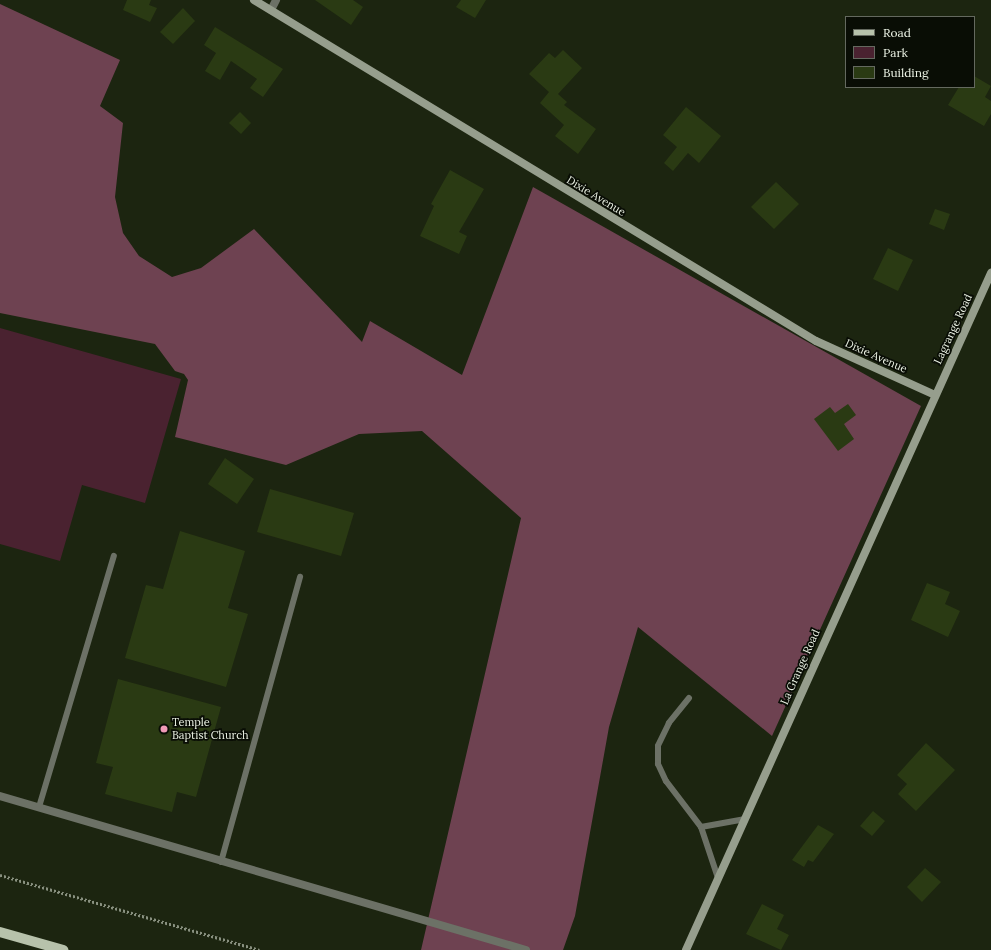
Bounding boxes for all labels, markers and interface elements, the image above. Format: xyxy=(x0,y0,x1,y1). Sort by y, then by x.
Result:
legend xyxy=(845,16,975,88)
text: Road xyxy=(883,25,911,40)
text: Park xyxy=(883,45,908,60)
text: Building xyxy=(883,65,929,80)
street label: Dixie Avenue xyxy=(564,173,628,219)
street label: Lagrange Road xyxy=(931,292,975,366)
street label: Dixie Avenue xyxy=(843,336,909,376)
street label: La Grange Road xyxy=(778,627,822,707)
place label: Temple Baptist Church xyxy=(172,716,249,742)
marker: Temple Baptist Church xyxy=(159,724,169,734)

